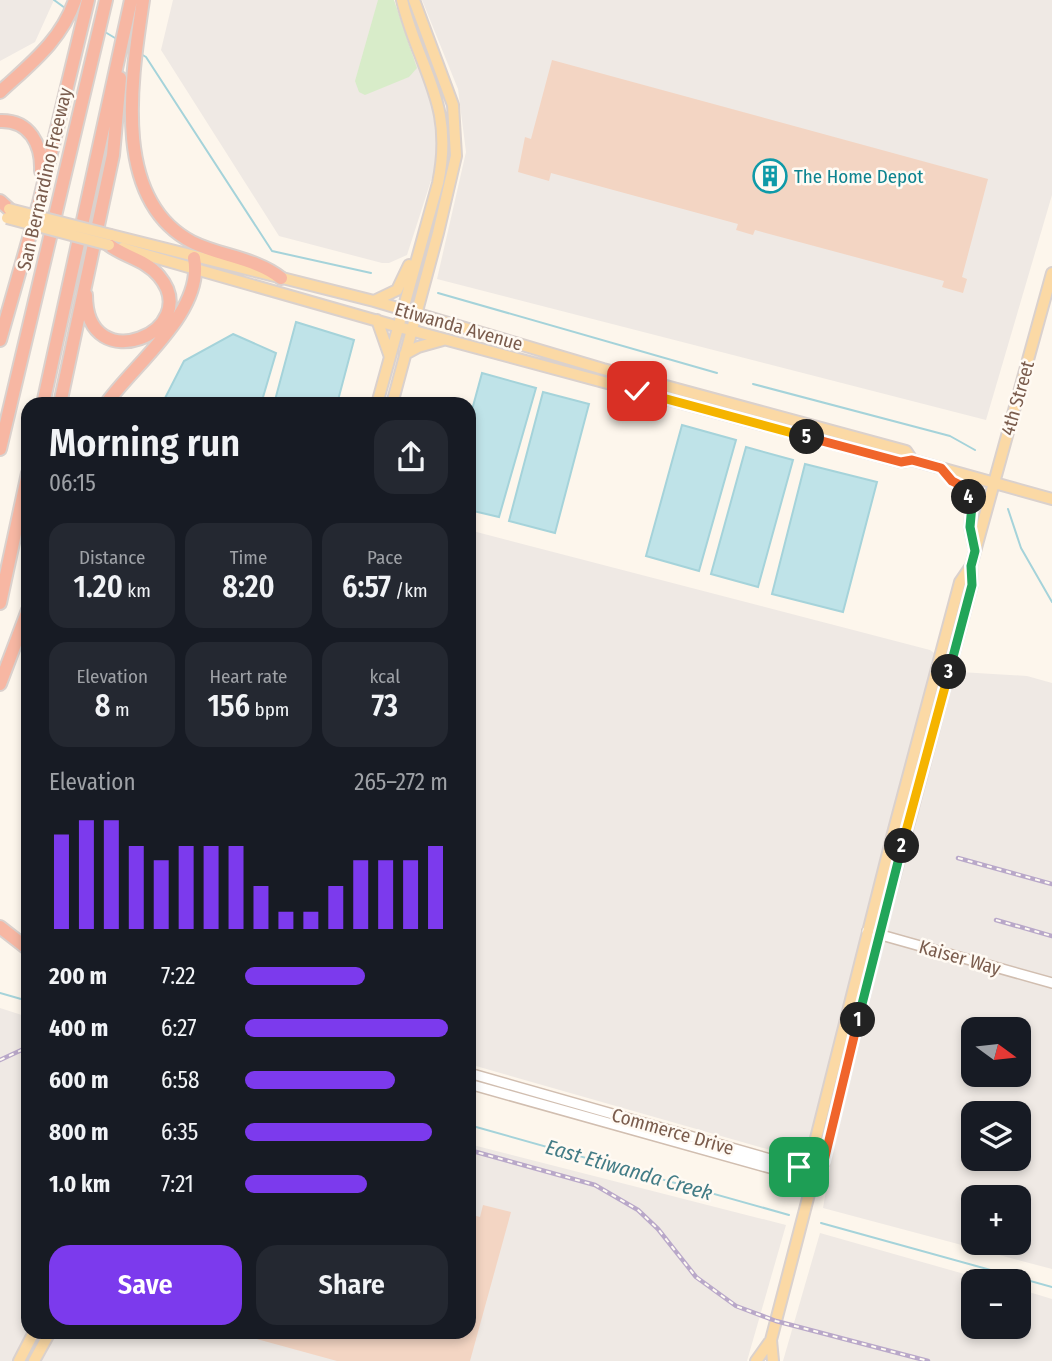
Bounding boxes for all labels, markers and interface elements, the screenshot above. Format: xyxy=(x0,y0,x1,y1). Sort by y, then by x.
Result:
street label: San Bernardino Freeway xyxy=(12,85,77,273)
building icon: The Home Depot xyxy=(751,157,789,195)
place label: The Home Depot xyxy=(794,165,924,188)
street label: Etiwanda Avenue xyxy=(392,297,526,356)
street label: 4th Street xyxy=(996,357,1039,438)
pin xyxy=(607,361,667,421)
icon: check xyxy=(618,372,656,410)
text: Morning run xyxy=(49,420,240,466)
button: share xyxy=(374,420,448,494)
pin: 5 xyxy=(790,420,824,454)
text: 5 xyxy=(802,425,811,448)
text: 06:15 xyxy=(49,469,96,497)
pin: 4 xyxy=(951,480,986,514)
text: 4 xyxy=(964,485,973,508)
text: Distance xyxy=(79,546,145,569)
text: Time xyxy=(230,546,267,569)
text: Pace xyxy=(367,546,403,569)
text: 1.20 xyxy=(74,569,123,605)
text: 8:20 xyxy=(222,569,275,605)
text: 6:57 xyxy=(342,569,391,605)
text: km xyxy=(123,579,151,602)
text: /km xyxy=(391,579,428,602)
pin: 3 xyxy=(932,654,967,690)
text: 3 xyxy=(944,660,953,683)
text: Elevation xyxy=(76,665,148,688)
text: Heart rate xyxy=(209,665,288,688)
text: kcal xyxy=(369,665,400,688)
text: 8 xyxy=(95,688,110,724)
text: 156 xyxy=(208,688,250,724)
text: 73 xyxy=(372,688,398,724)
text: m xyxy=(110,698,130,721)
text: bpm xyxy=(250,698,289,721)
text: Elevation xyxy=(49,768,136,796)
text: 265–272 m xyxy=(354,768,448,796)
pin: 2 xyxy=(884,828,920,864)
text: 2 xyxy=(897,834,906,857)
street label: Kaiser Way xyxy=(916,935,1004,980)
text: 200 m xyxy=(49,962,107,990)
text: 7:22 xyxy=(161,962,195,990)
pin: 1 xyxy=(840,1002,876,1038)
text: 1 xyxy=(853,1008,862,1031)
text: 400 m xyxy=(49,1014,108,1042)
text: 6:27 xyxy=(161,1014,197,1042)
north arrow xyxy=(961,1017,1031,1087)
map controls xyxy=(961,1017,1031,1339)
text: 600 m xyxy=(49,1066,108,1094)
text: 6:58 xyxy=(161,1066,199,1094)
button: layers xyxy=(961,1101,1031,1171)
street label: Commerce Drive xyxy=(609,1103,737,1160)
text: 800 m xyxy=(49,1118,109,1146)
text: 6:35 xyxy=(161,1118,198,1146)
water label: East Etiwanda Creek xyxy=(543,1134,715,1206)
pin xyxy=(769,1137,829,1197)
icon: arrive xyxy=(780,1148,818,1186)
text: 1.0 km xyxy=(49,1170,110,1198)
text: 7:21 xyxy=(161,1170,194,1198)
button: + xyxy=(961,1185,1031,1255)
button: Save xyxy=(49,1245,242,1325)
button: Share xyxy=(256,1245,448,1325)
button: − xyxy=(961,1269,1031,1339)

